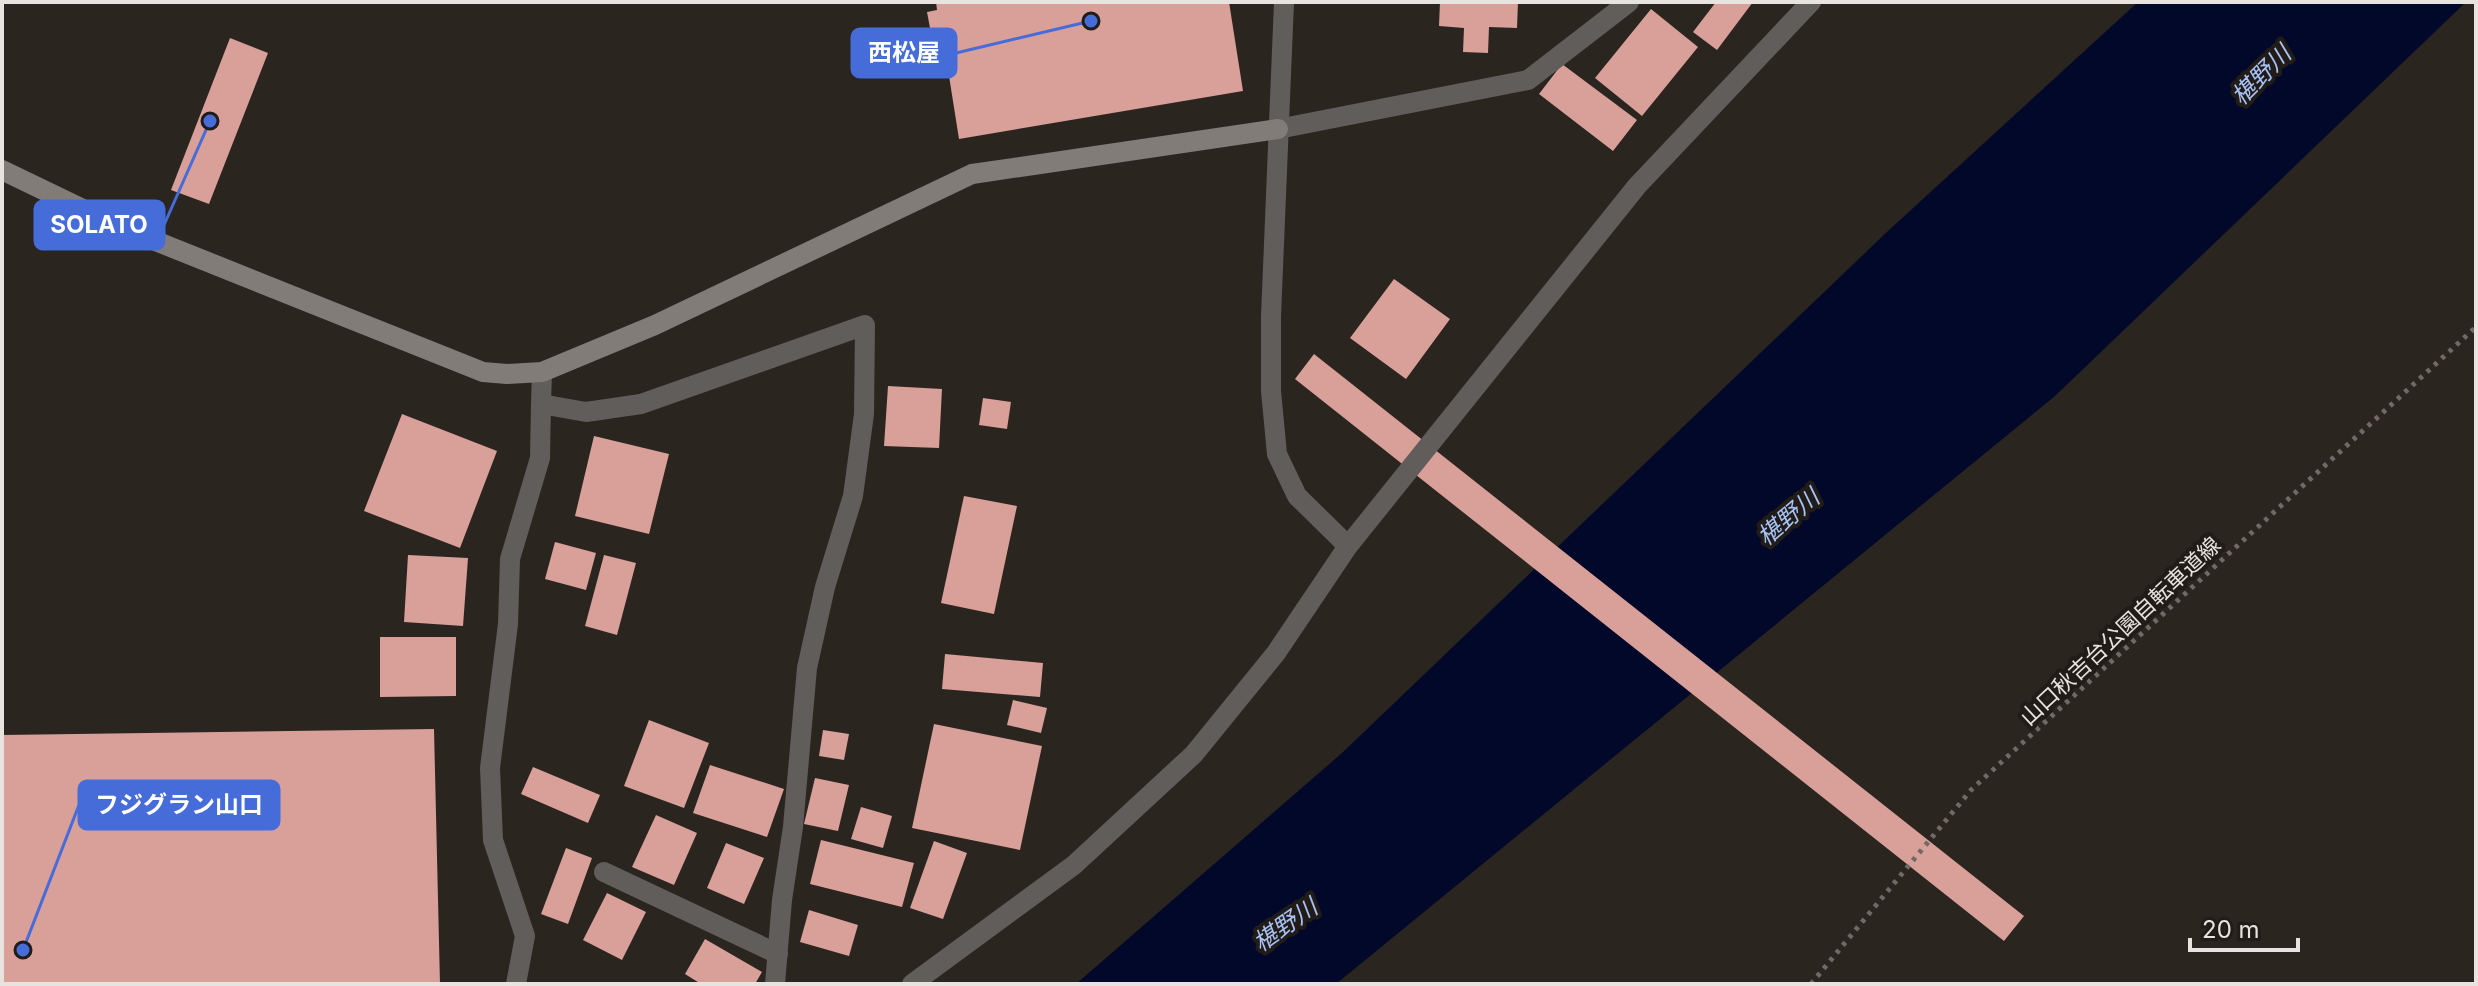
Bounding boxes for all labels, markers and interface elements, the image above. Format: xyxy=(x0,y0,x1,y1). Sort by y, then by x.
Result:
callout: 西松屋 xyxy=(852,29,956,77)
water label: 椹野川 xyxy=(2225,37,2299,111)
text: 西松屋 xyxy=(868,38,940,67)
callout: SOLATO xyxy=(35,201,164,249)
text: SOLATO xyxy=(50,210,148,239)
water label: 椹野川 xyxy=(1751,481,1827,551)
street label: 山口秋吉台公園自転車道線 xyxy=(2015,531,2225,731)
callout: フジグラン山口 xyxy=(79,781,279,829)
text: フジグラン山口 xyxy=(95,790,263,819)
water label: 椹野川 xyxy=(1247,891,1325,958)
scale bar xyxy=(2190,902,2298,952)
text: 20 m xyxy=(2202,915,2260,944)

